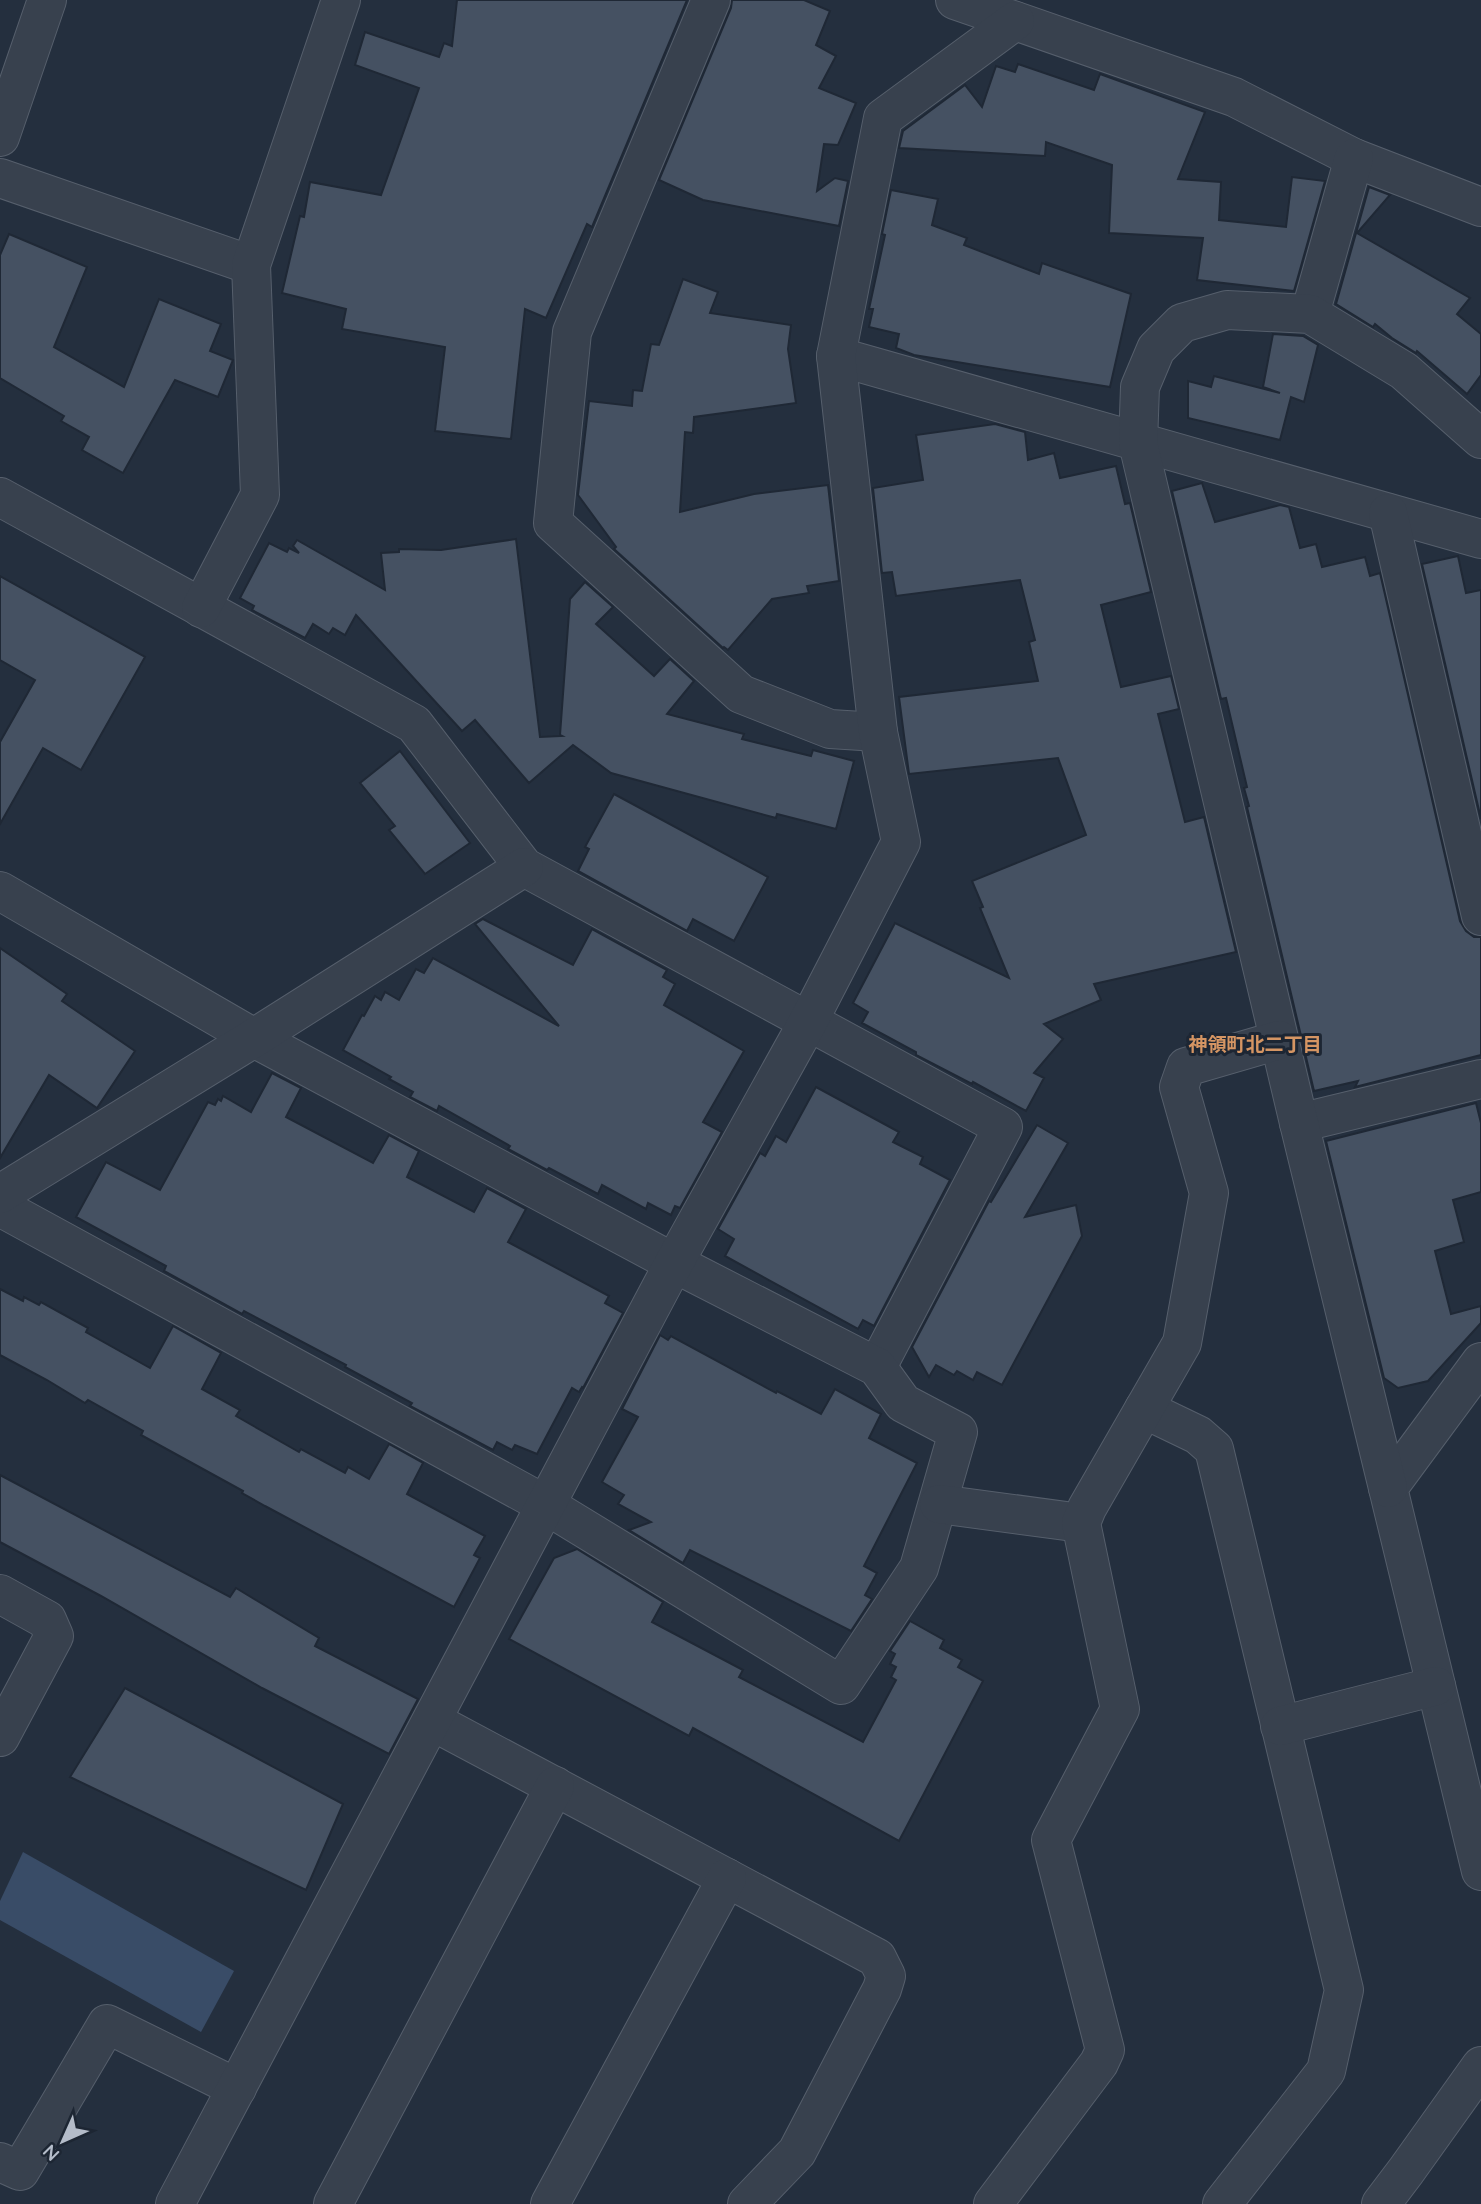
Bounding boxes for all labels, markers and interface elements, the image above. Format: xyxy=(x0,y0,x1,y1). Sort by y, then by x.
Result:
district label: 神領町北二丁目 xyxy=(1188,1032,1322,1056)
north arrow xyxy=(28,2106,98,2176)
text: N xyxy=(38,2140,64,2166)

